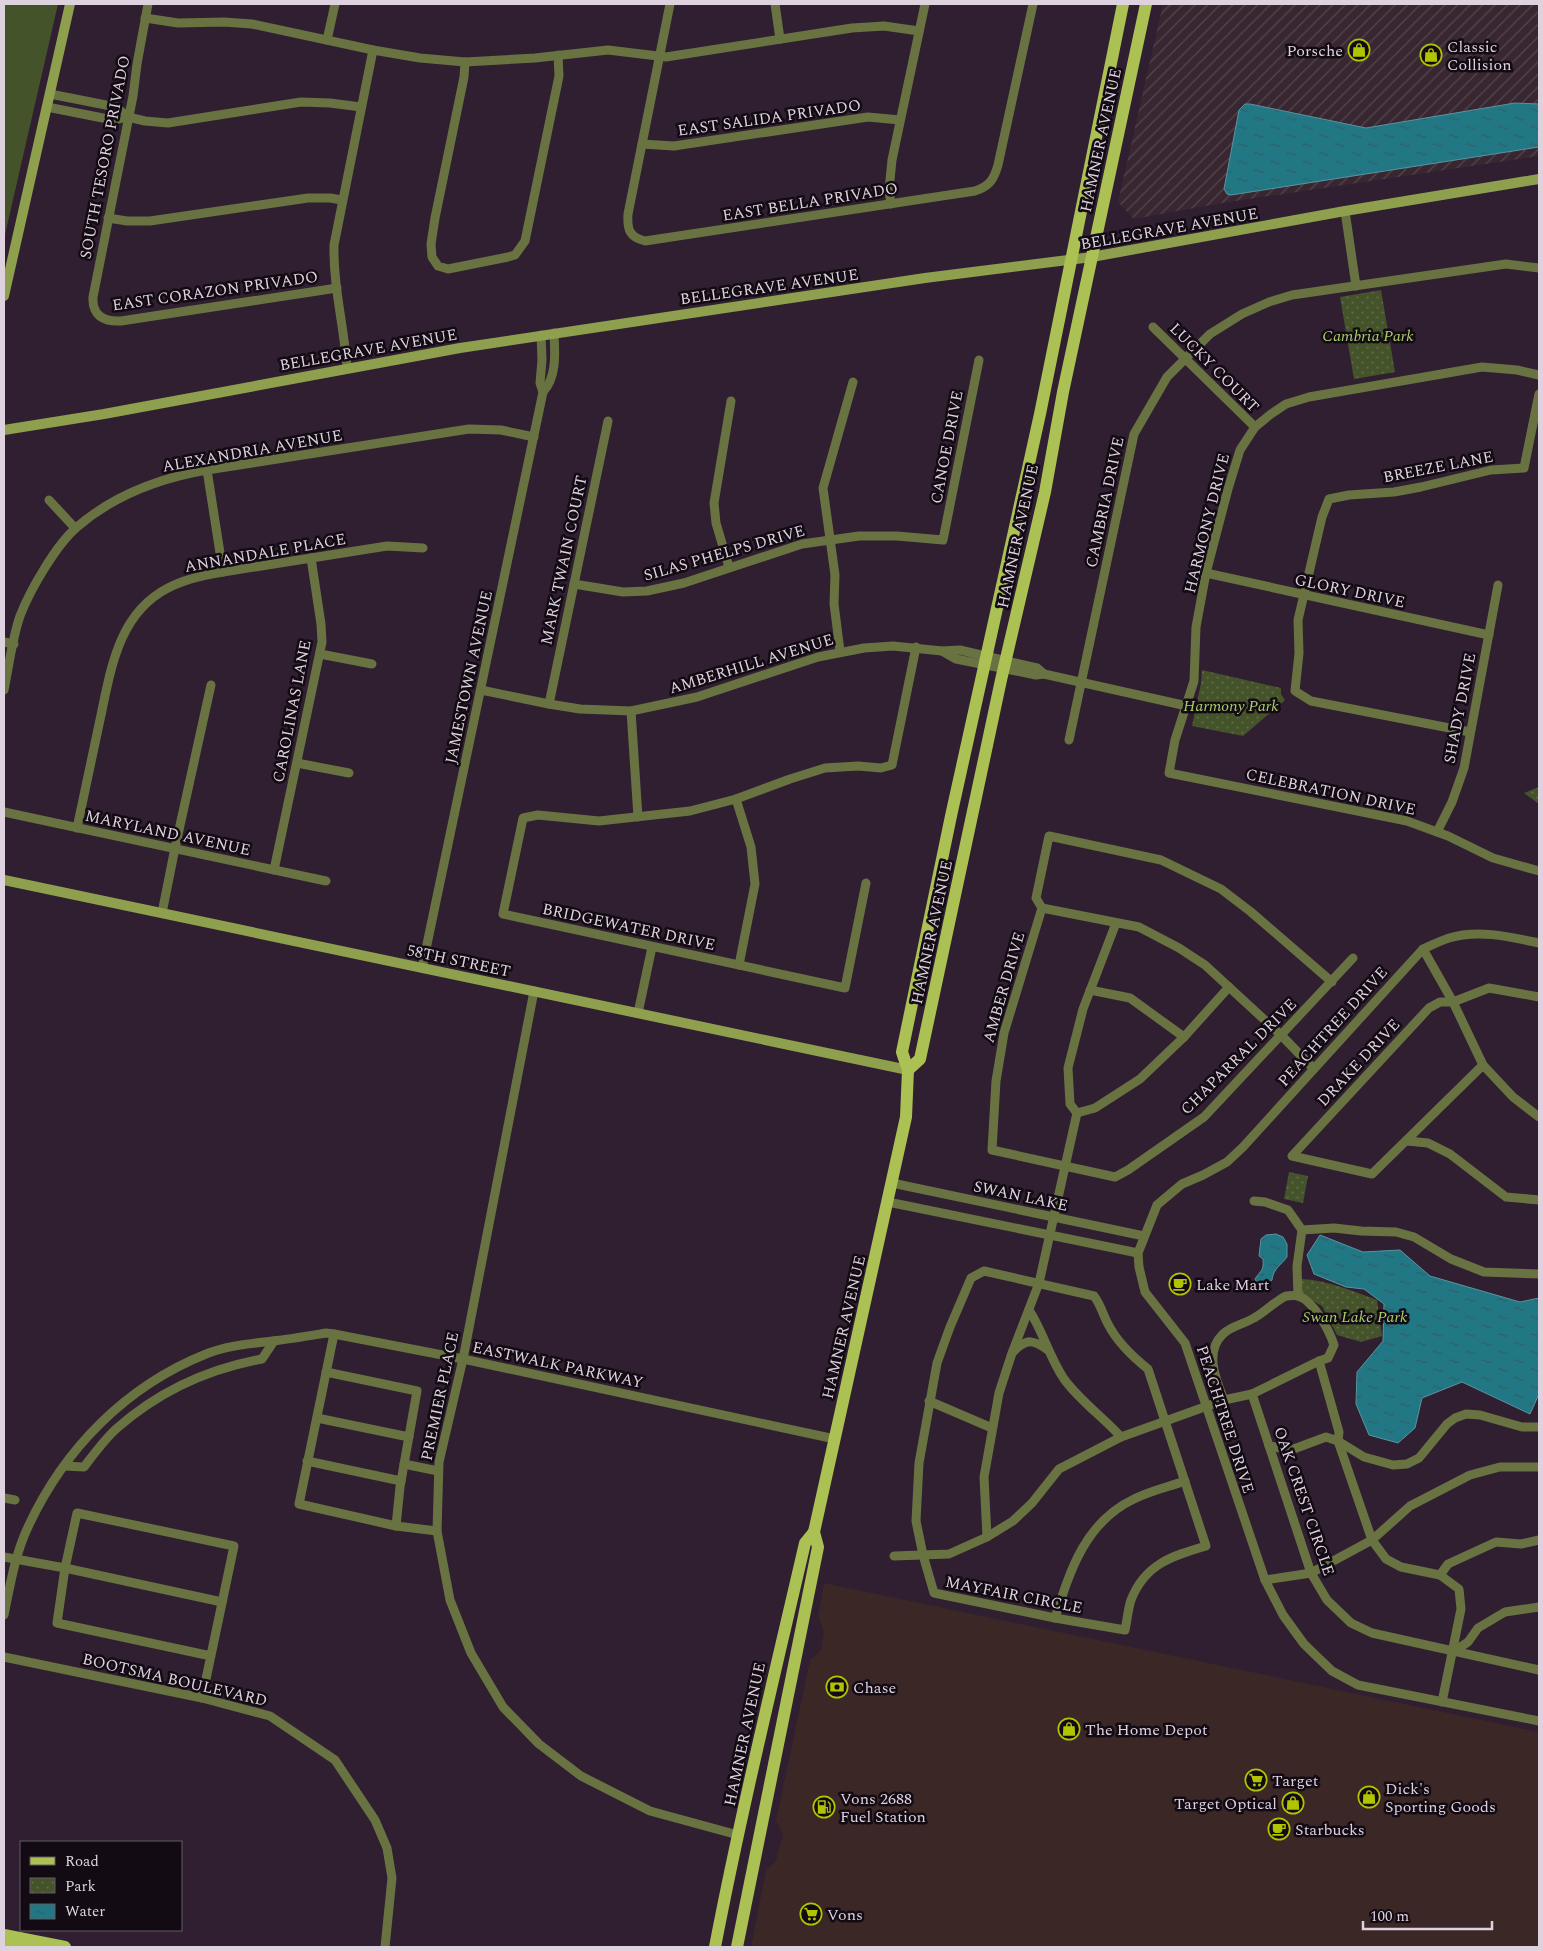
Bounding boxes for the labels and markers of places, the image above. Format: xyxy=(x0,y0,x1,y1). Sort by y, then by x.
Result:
place label: Classic Collision xyxy=(1447,35,1512,77)
shop icon: Porsche xyxy=(1347,38,1371,62)
place label: Porsche xyxy=(1286,39,1343,63)
shop icon: Classic Collision xyxy=(1419,43,1443,67)
cafe icon: Lake Mart xyxy=(1168,1272,1192,1296)
place label: Lake Mart xyxy=(1196,1273,1270,1297)
bank icon: Chase xyxy=(825,1675,849,1699)
place label: Chase xyxy=(853,1676,896,1700)
shop icon: The Home Depot xyxy=(1057,1717,1081,1741)
place label: The Home Depot xyxy=(1085,1718,1208,1742)
supermarket icon: Target xyxy=(1244,1768,1268,1792)
place label: Target xyxy=(1272,1769,1319,1793)
place label: Dick's Sporting Goods xyxy=(1385,1777,1496,1819)
shop icon: Dick's Sporting Goods xyxy=(1357,1785,1381,1809)
place label: Vons 2688 Fuel Station xyxy=(840,1787,926,1829)
shop icon: Target Optical xyxy=(1281,1791,1305,1815)
place label: Target Optical xyxy=(1174,1792,1277,1816)
fuel station icon: Vons 2688 Fuel Station xyxy=(812,1795,836,1819)
cafe icon: Starbucks xyxy=(1267,1817,1291,1841)
place label: Starbucks xyxy=(1295,1818,1365,1842)
supermarket icon: Vons xyxy=(799,1902,823,1926)
place label: Vons xyxy=(827,1903,863,1927)

